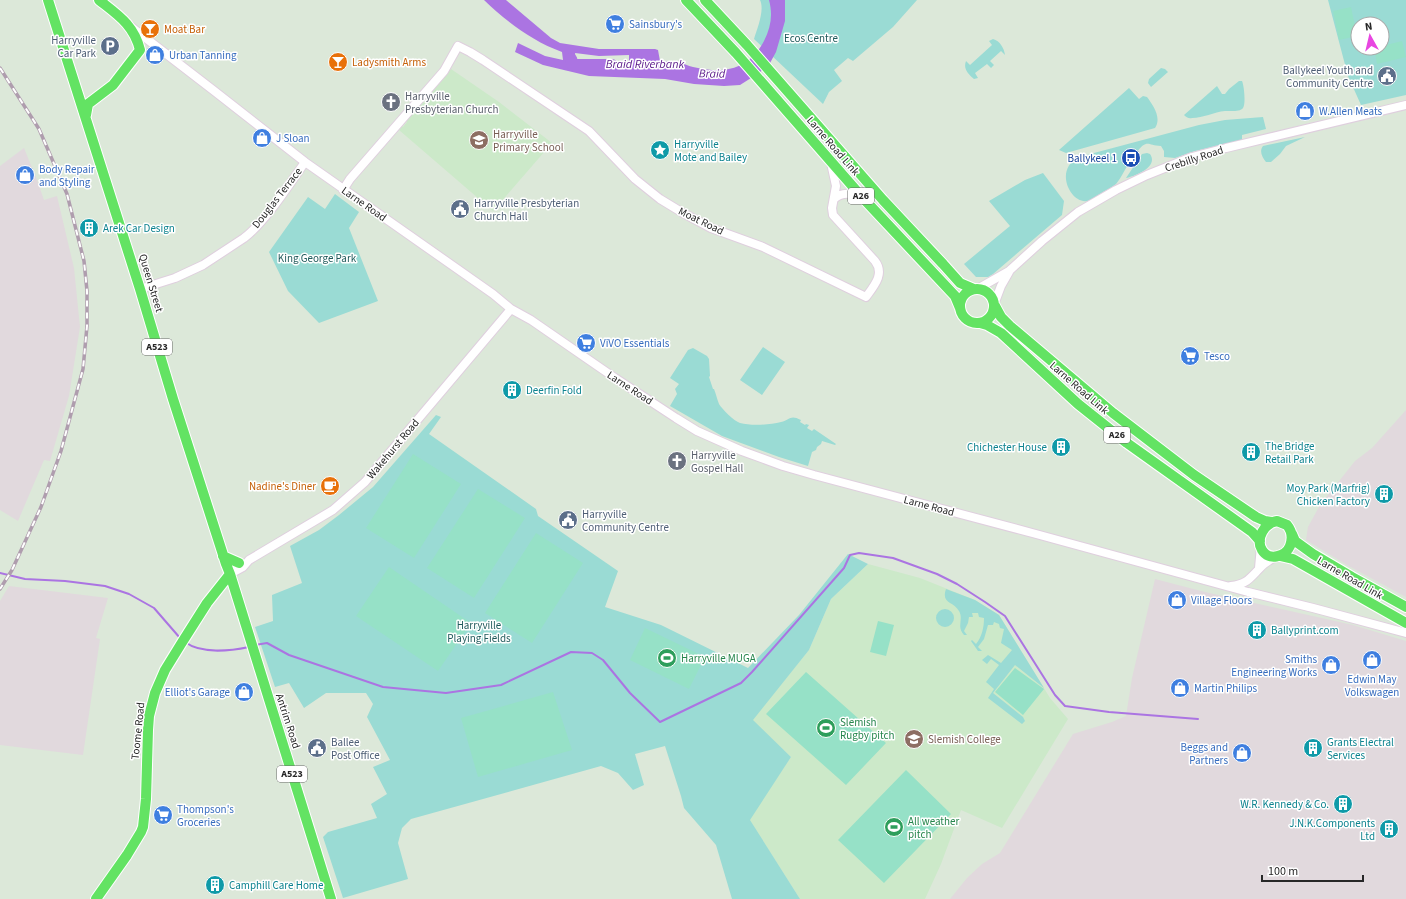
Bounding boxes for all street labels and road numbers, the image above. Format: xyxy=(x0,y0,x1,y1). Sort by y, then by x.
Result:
street label: Larne Road Link xyxy=(803,113,863,179)
street label: Crebilly Road xyxy=(1163,142,1225,176)
street label: Douglas Terrace xyxy=(249,164,306,231)
street label: Larne Road xyxy=(338,183,390,225)
road number: A26 xyxy=(848,188,874,204)
street label: Moat Road xyxy=(676,204,726,238)
street label: Queen Street xyxy=(135,252,167,314)
road number: A523 xyxy=(142,339,172,355)
street label: Larne Road Link xyxy=(1046,358,1112,418)
street label: Larne Road xyxy=(604,368,656,408)
street label: Wakehurst Road xyxy=(363,416,423,482)
road number: A26 xyxy=(1104,427,1130,443)
street label: Larne Road xyxy=(902,492,956,520)
street label: Larne Road Link xyxy=(1314,553,1386,603)
street label: Antrim Road xyxy=(272,691,304,751)
street label: Toome Road xyxy=(128,702,148,760)
road number: A523 xyxy=(277,766,307,782)

